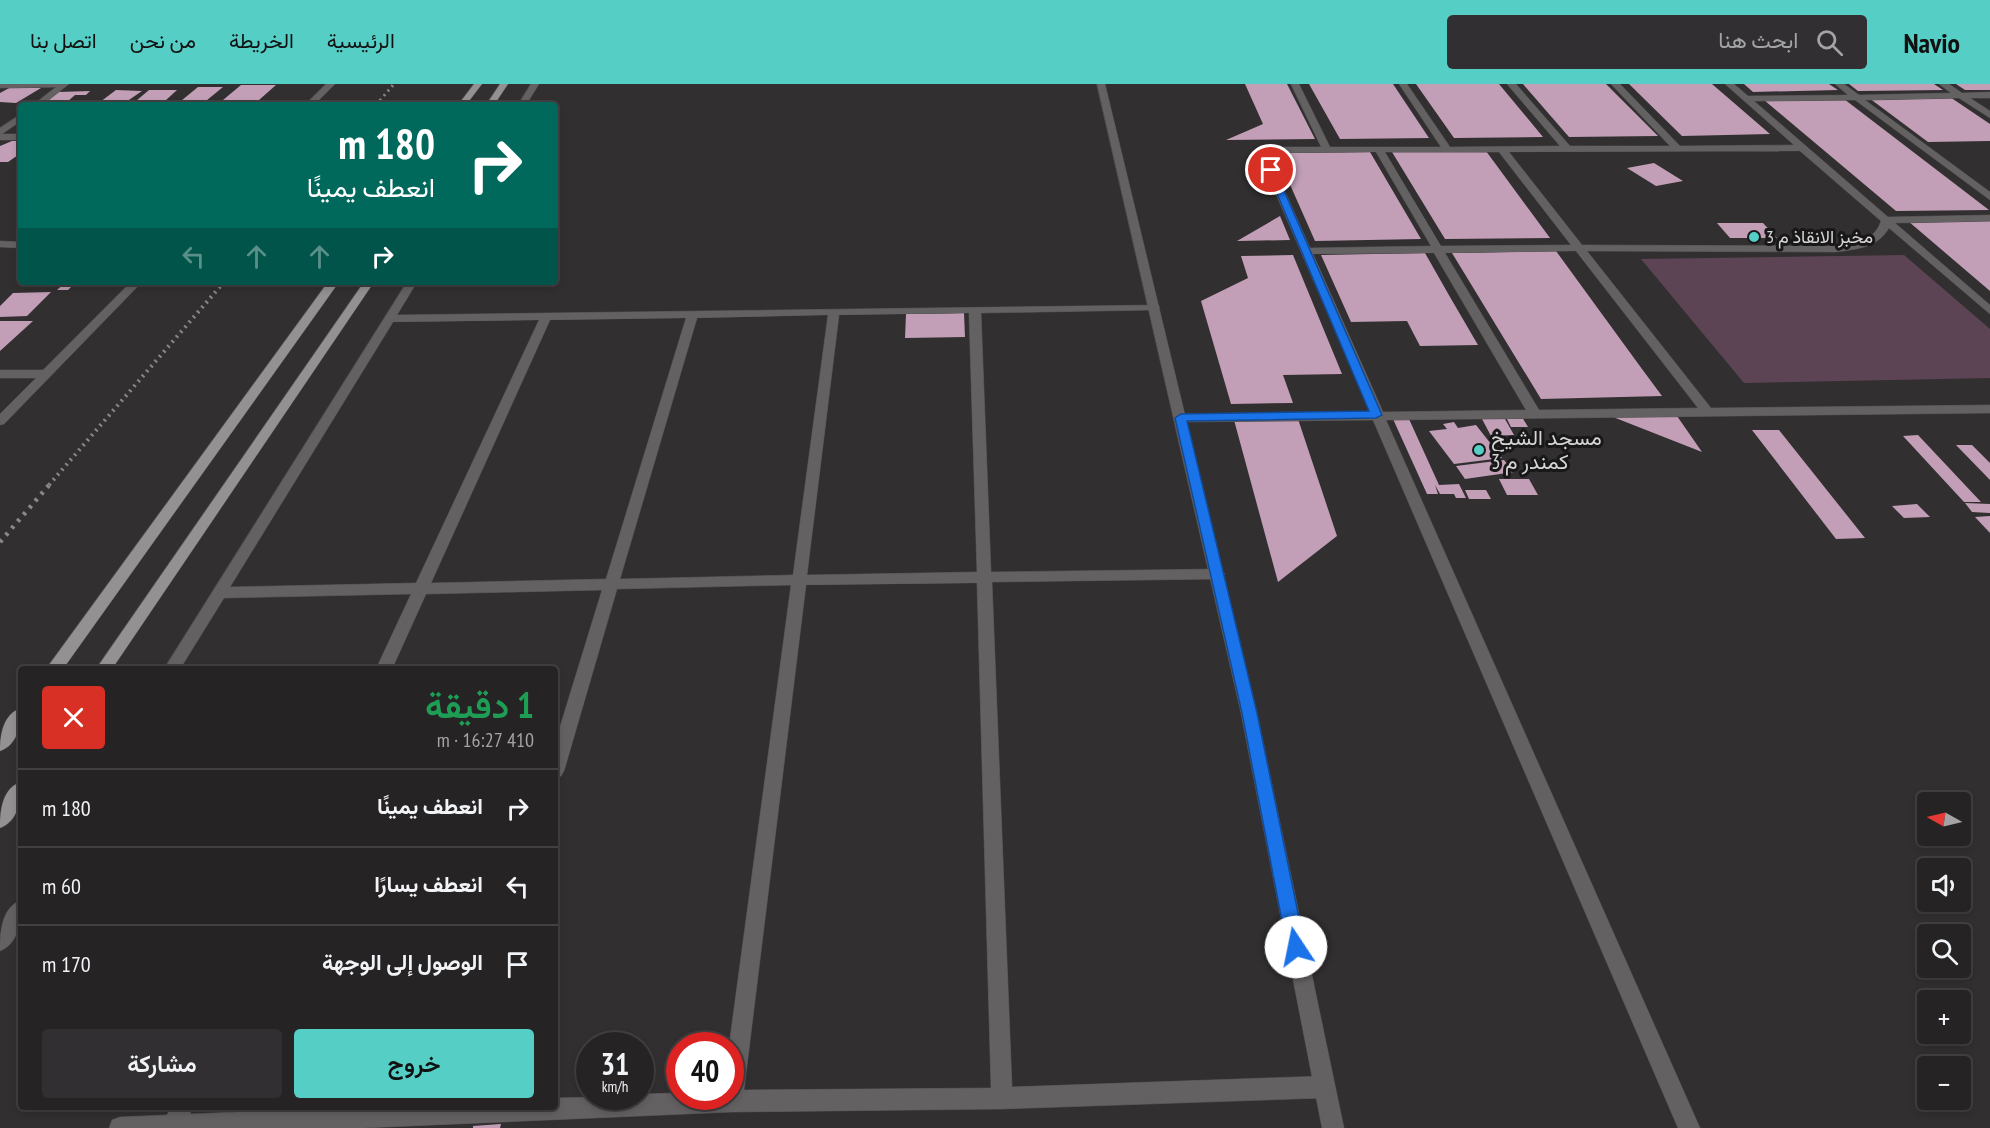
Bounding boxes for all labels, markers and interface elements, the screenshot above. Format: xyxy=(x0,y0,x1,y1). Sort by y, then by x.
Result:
search box xyxy=(1447,15,1867,69)
text: Navio xyxy=(1903,24,1960,61)
text: ابحث هنا xyxy=(1718,26,1798,54)
icon: search xyxy=(1813,26,1846,59)
text: اتصل بنا xyxy=(30,27,97,54)
text: من نحن xyxy=(130,27,196,54)
text: الخريطة xyxy=(229,27,294,54)
text: الرئيسية xyxy=(327,27,395,54)
text: 180 m xyxy=(338,116,435,171)
icon: right xyxy=(456,126,534,204)
pin xyxy=(1245,144,1296,195)
icon: arrive xyxy=(1254,153,1287,186)
text: انعطف يمينًا xyxy=(307,170,435,204)
place label: مخبز الانقاذ م 3 xyxy=(1766,225,1873,249)
marker: مخبز الانقاذ م 3 xyxy=(1747,230,1761,244)
icon: left xyxy=(177,240,210,273)
icon: ahead xyxy=(240,240,273,273)
icon: ahead xyxy=(303,240,336,273)
icon: right xyxy=(366,240,399,273)
place label: مسجد الشيخ كمندر م 3 xyxy=(1491,424,1602,476)
marker: مسجد الشيخ كمندر م 3 xyxy=(1472,443,1486,457)
text: 1 دقيقة xyxy=(425,681,534,728)
button: close xyxy=(42,686,105,749)
text: 410 m · 16:27 xyxy=(437,727,534,753)
text: انعطف يمينًا xyxy=(377,792,483,820)
icon: right xyxy=(501,792,534,825)
north arrow xyxy=(1917,792,1971,846)
map controls xyxy=(1917,792,1971,1110)
text: 180 m xyxy=(42,794,91,822)
button: sound xyxy=(1917,858,1971,912)
text: انعطف يسارًا xyxy=(374,870,483,898)
icon: left xyxy=(501,870,534,903)
text: 60 m xyxy=(42,872,81,900)
position arrow xyxy=(1264,915,1328,979)
button: search xyxy=(1917,924,1971,978)
text: الوصول إلى الوجهة xyxy=(322,948,483,976)
icon: arrive xyxy=(501,948,534,981)
text: 170 m xyxy=(42,950,91,978)
button: + xyxy=(1917,990,1971,1044)
button: مشاركة xyxy=(42,1029,282,1098)
button: خروج xyxy=(294,1029,534,1098)
speed limit sign: 40 xyxy=(666,1032,744,1110)
text: 31 xyxy=(601,1044,629,1083)
button: − xyxy=(1917,1056,1971,1110)
text: km/h xyxy=(602,1077,628,1096)

